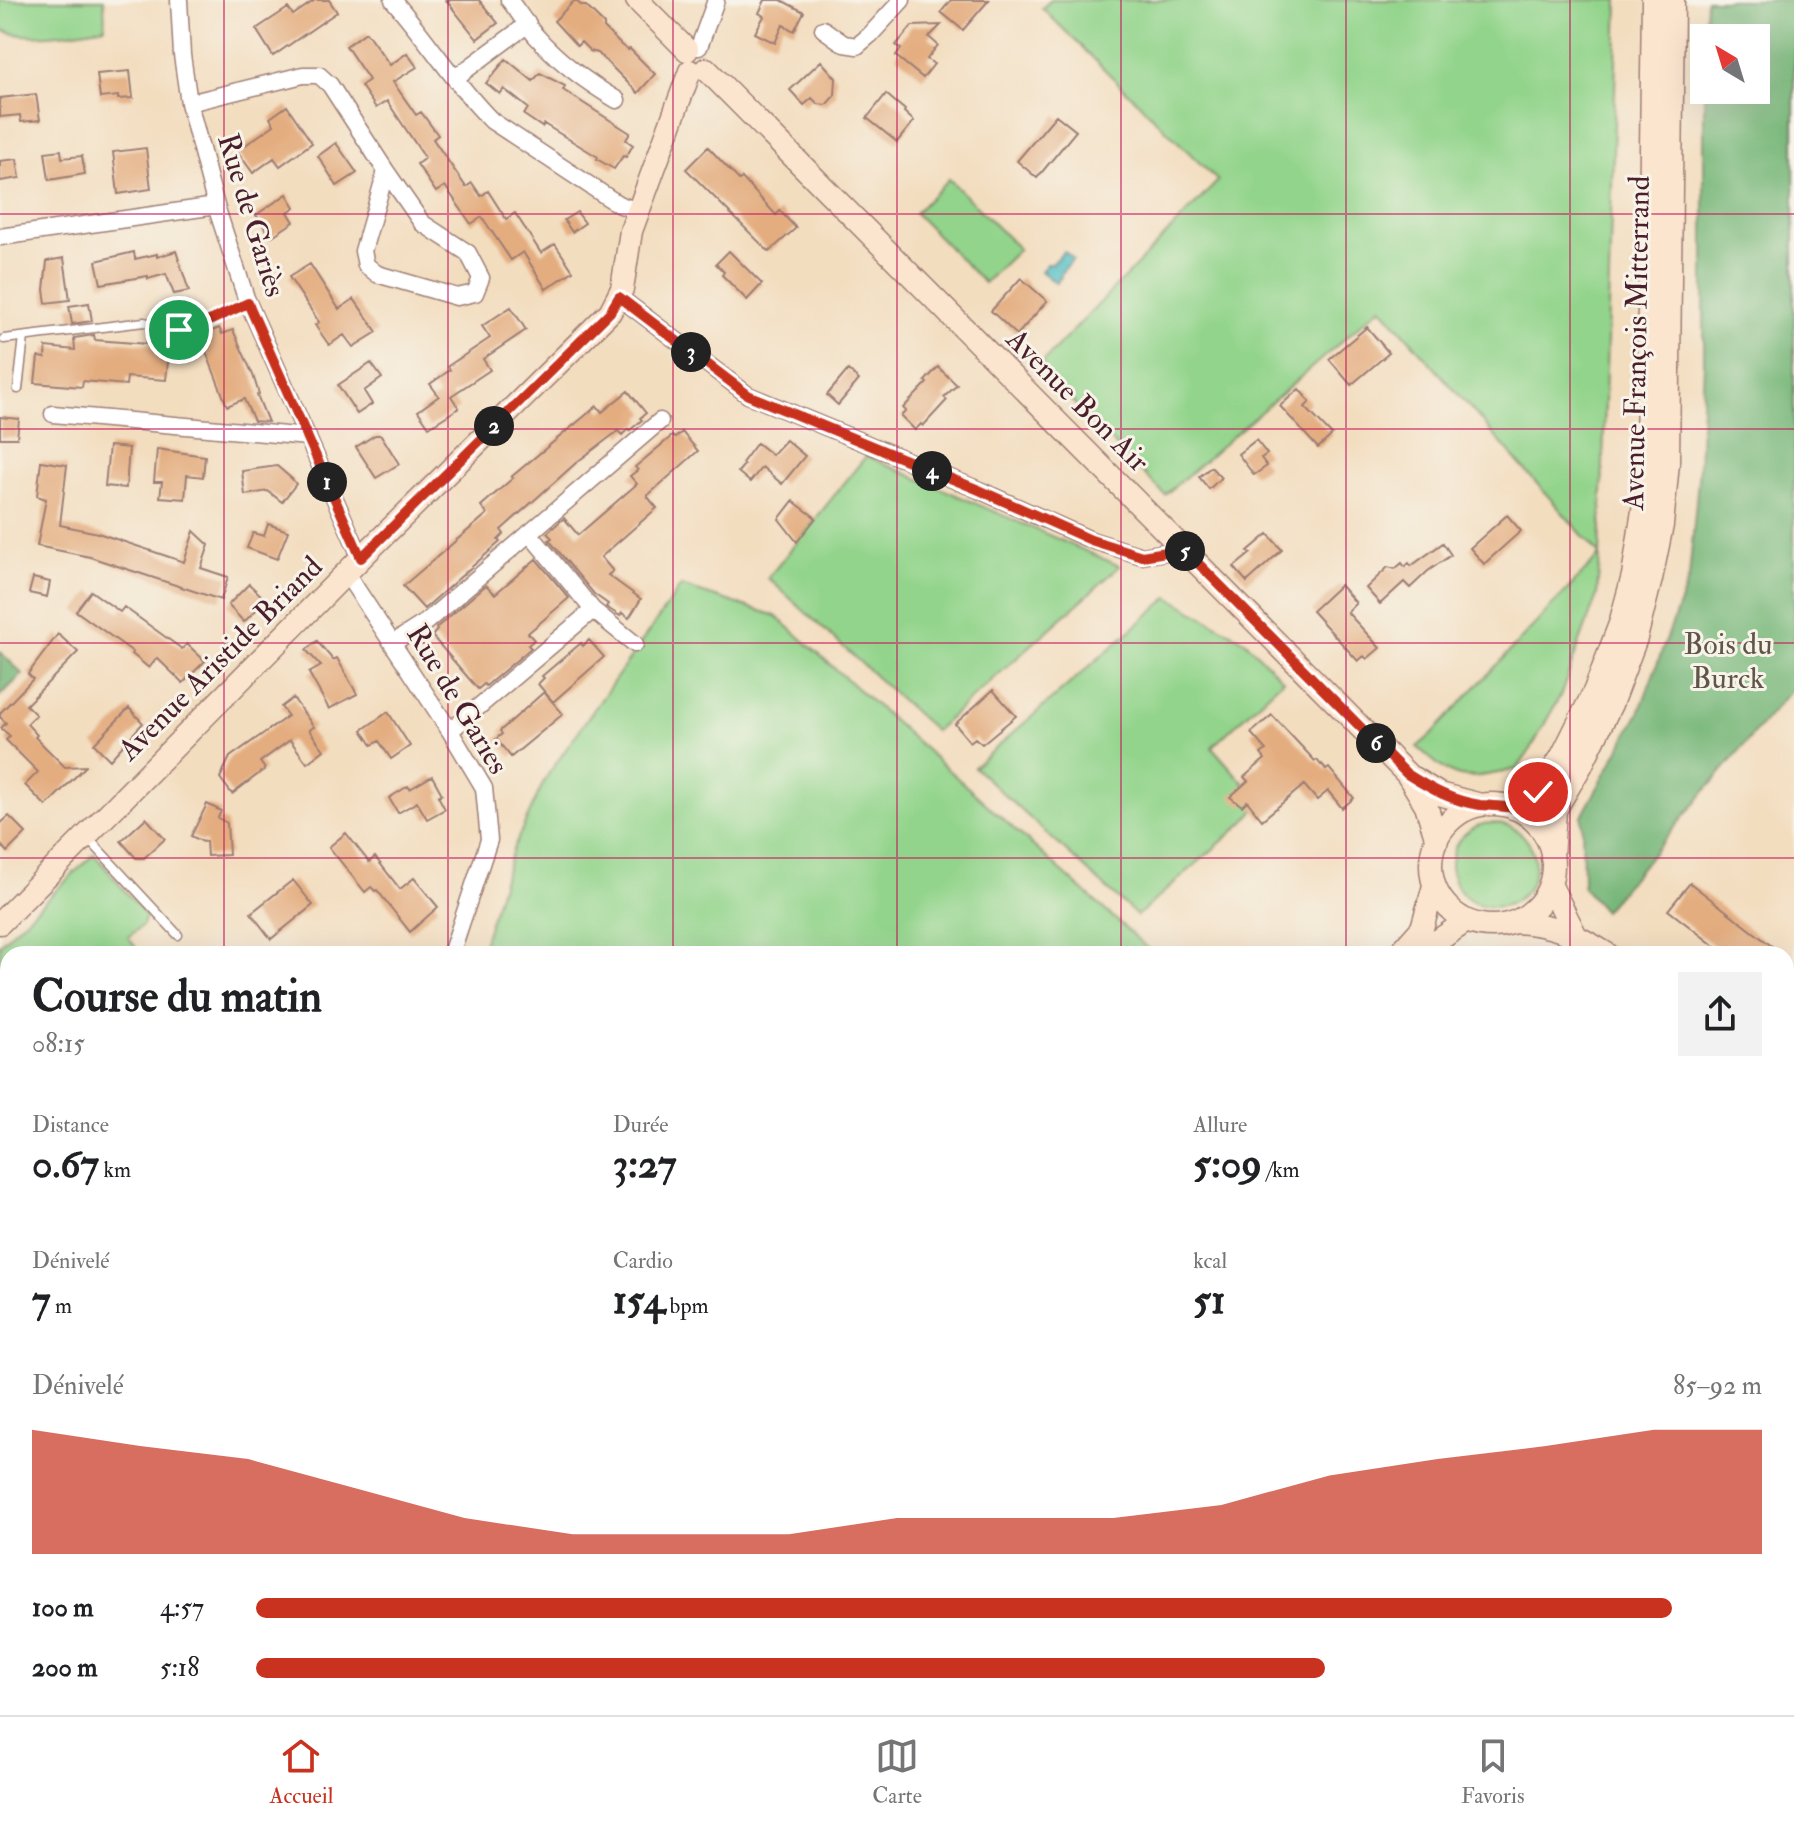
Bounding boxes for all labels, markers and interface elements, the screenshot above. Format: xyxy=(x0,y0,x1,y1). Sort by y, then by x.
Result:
north arrow xyxy=(1690,24,1770,104)
map controls xyxy=(1690,24,1770,104)
street label: Rue de Gariès xyxy=(209,129,294,301)
street label: Avenue François Mitterrand xyxy=(1615,175,1658,512)
pin xyxy=(145,296,213,364)
icon: arrive xyxy=(157,308,201,352)
street label: Avenue Bon Air xyxy=(998,320,1157,480)
pin: 3 xyxy=(671,332,711,372)
text: 3 xyxy=(687,338,695,366)
pin: 2 xyxy=(474,406,514,446)
text: 2 xyxy=(488,412,500,440)
pin: 4 xyxy=(912,451,952,491)
text: 4 xyxy=(926,457,938,485)
pin: 1 xyxy=(307,462,347,502)
text: 1 xyxy=(323,468,331,496)
pin: 5 xyxy=(1165,531,1205,571)
text: 5 xyxy=(1180,537,1190,565)
street label: Avenue Aristide Briand xyxy=(110,548,330,769)
street label: Rue de Garies xyxy=(398,617,517,781)
park label: Bois du Burck xyxy=(1684,626,1772,697)
pin: 6 xyxy=(1356,723,1396,763)
text: 6 xyxy=(1370,729,1382,757)
pin xyxy=(1504,758,1572,826)
icon: check xyxy=(1516,770,1560,814)
text: Course du matin xyxy=(32,970,322,1025)
button: share xyxy=(1678,972,1762,1056)
text: 08:15 xyxy=(32,1028,85,1060)
text: Distance xyxy=(32,1111,109,1139)
text: Durée xyxy=(613,1111,668,1139)
text: Allure xyxy=(1193,1111,1247,1139)
text: 0.67 xyxy=(32,1139,99,1190)
text: 3:27 xyxy=(613,1139,676,1190)
text: 5:09 xyxy=(1193,1139,1262,1190)
text: km xyxy=(99,1156,131,1184)
text: /km xyxy=(1262,1156,1300,1184)
text: Dénivelé xyxy=(32,1247,109,1275)
text: Cardio xyxy=(613,1247,673,1275)
text: kcal xyxy=(1193,1247,1227,1275)
text: 7 xyxy=(32,1275,50,1326)
text: 154 xyxy=(613,1275,665,1326)
text: 51 xyxy=(1193,1275,1225,1326)
text: m xyxy=(50,1292,72,1320)
text: bpm xyxy=(665,1292,709,1320)
text: Dénivelé xyxy=(32,1370,124,1402)
text: 85–92 m xyxy=(1673,1370,1762,1402)
text: 100 m xyxy=(32,1592,93,1624)
text: 4:57 xyxy=(160,1592,204,1624)
text: 200 m xyxy=(32,1652,97,1684)
text: 5:18 xyxy=(160,1652,199,1684)
tab: Accueil xyxy=(270,1734,333,1810)
tab: Carte xyxy=(872,1734,922,1810)
tab: Favoris xyxy=(1461,1734,1524,1810)

